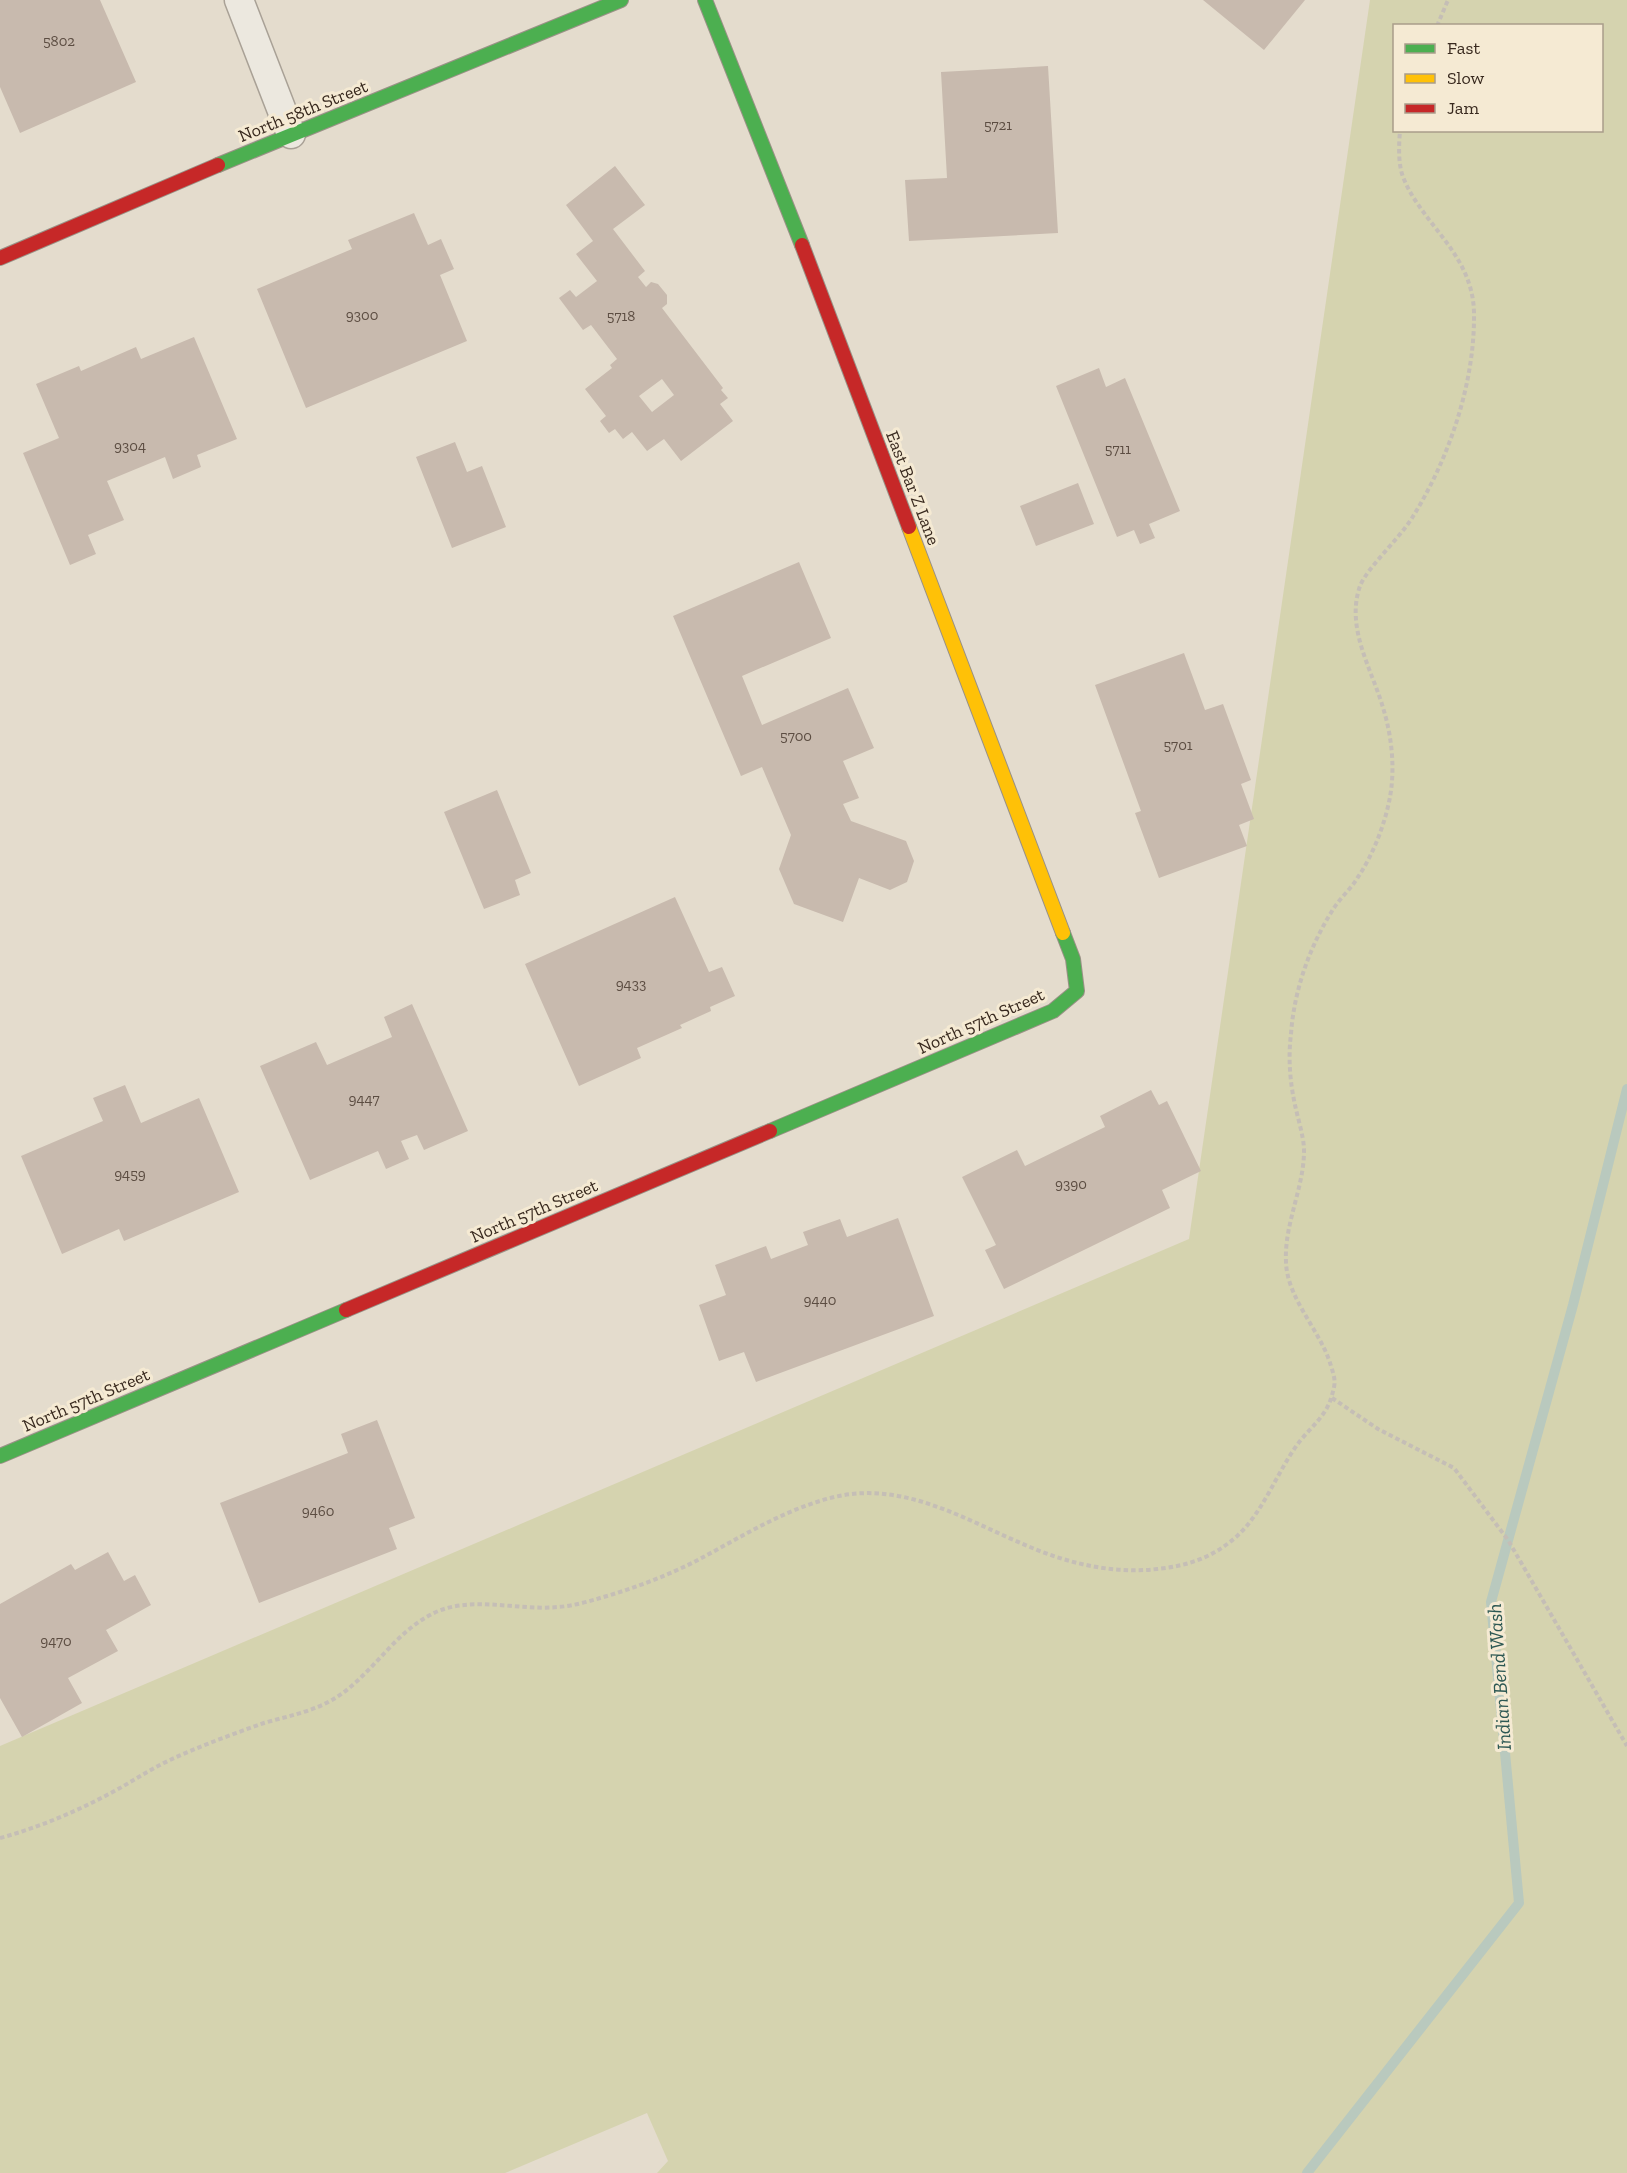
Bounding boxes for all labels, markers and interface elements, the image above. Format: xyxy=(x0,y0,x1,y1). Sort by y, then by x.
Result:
legend xyxy=(1393,24,1603,132)
house number: 5802 xyxy=(43,32,75,50)
text: Fast xyxy=(1447,37,1480,59)
text: Slow xyxy=(1447,67,1484,89)
street label: North 58th Street xyxy=(235,75,371,147)
text: Jam xyxy=(1447,97,1479,119)
house number: 5721 xyxy=(984,116,1012,134)
house number: 9300 xyxy=(346,306,378,324)
house number: 5718 xyxy=(607,307,635,325)
street label: East Bar Z Lane xyxy=(881,428,945,548)
house number: 9304 xyxy=(114,437,146,455)
house number: 5711 xyxy=(1105,440,1131,458)
house number: 5700 xyxy=(780,727,812,745)
house number: 5701 xyxy=(1163,736,1193,754)
house number: 9433 xyxy=(616,975,646,993)
street label: North 57th Street xyxy=(914,983,1048,1059)
house number: 9447 xyxy=(349,1090,379,1108)
house number: 9459 xyxy=(114,1165,146,1183)
street label: North 57th Street xyxy=(467,1174,601,1248)
house number: 9390 xyxy=(1055,1175,1087,1193)
house number: 9440 xyxy=(804,1291,836,1309)
street label: North 57th Street xyxy=(19,1363,153,1437)
house number: 9460 xyxy=(302,1502,334,1520)
water label: Indian Bend Wash xyxy=(1482,1603,1516,1751)
house number: 9470 xyxy=(40,1632,72,1650)

